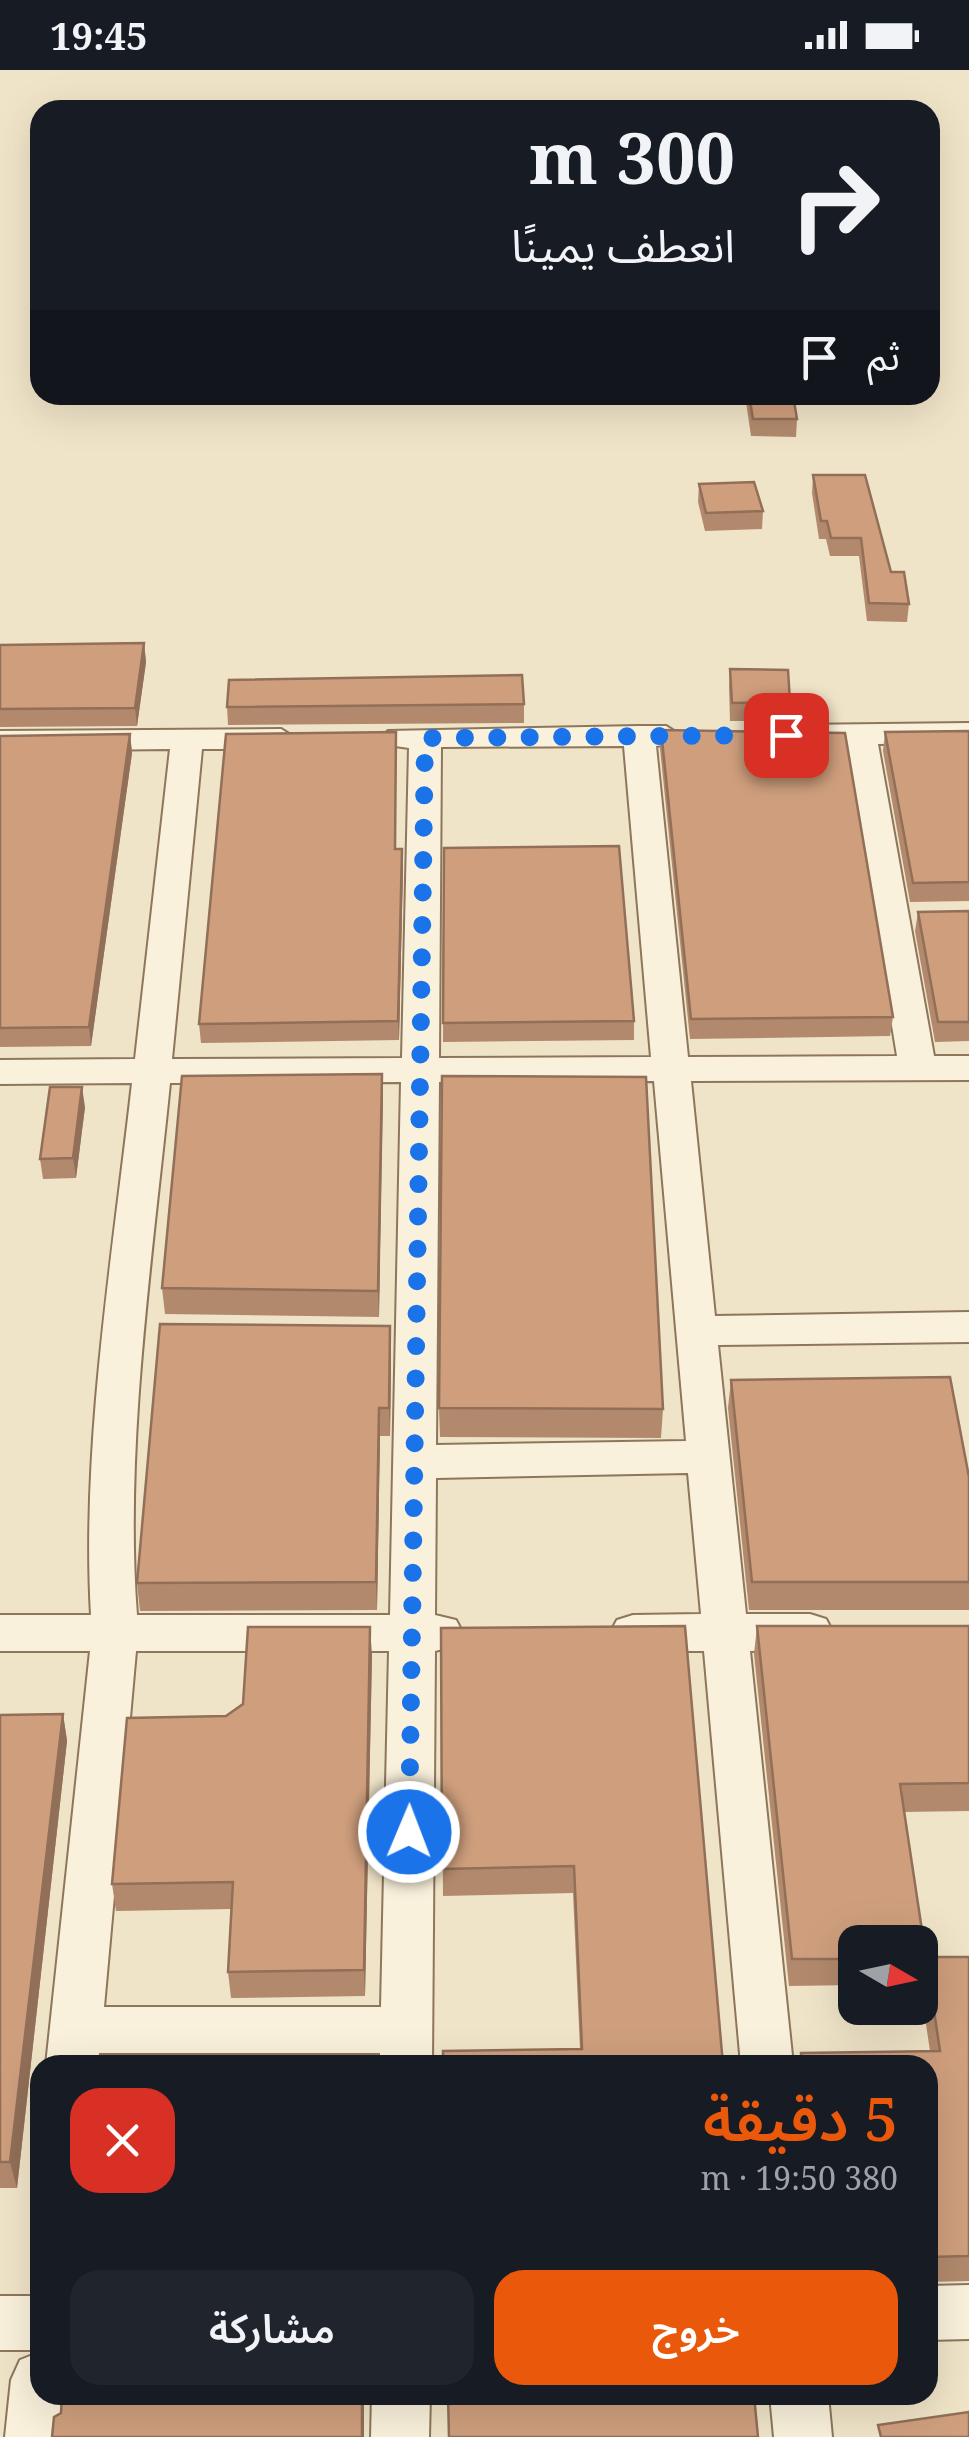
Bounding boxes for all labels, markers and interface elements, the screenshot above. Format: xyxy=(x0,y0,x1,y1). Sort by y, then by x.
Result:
text: 19:45 xyxy=(50,9,147,61)
text: 300 m xyxy=(529,109,735,205)
icon: right xyxy=(770,140,900,270)
text: انعطف يمينًا xyxy=(511,214,735,275)
text: ثم xyxy=(867,329,900,381)
icon: arrive xyxy=(792,330,847,385)
pin xyxy=(744,693,829,778)
icon: arrive xyxy=(759,708,814,763)
position arrow xyxy=(357,1780,461,1884)
north arrow xyxy=(838,1925,938,2025)
map controls xyxy=(838,1925,938,2025)
text: 5 دقيقة xyxy=(703,2077,898,2159)
button: close xyxy=(70,2088,175,2193)
text: 380 m · 19:50 xyxy=(700,2156,898,2199)
button: مشاركة xyxy=(70,2270,474,2385)
button: خروج xyxy=(494,2270,898,2385)

